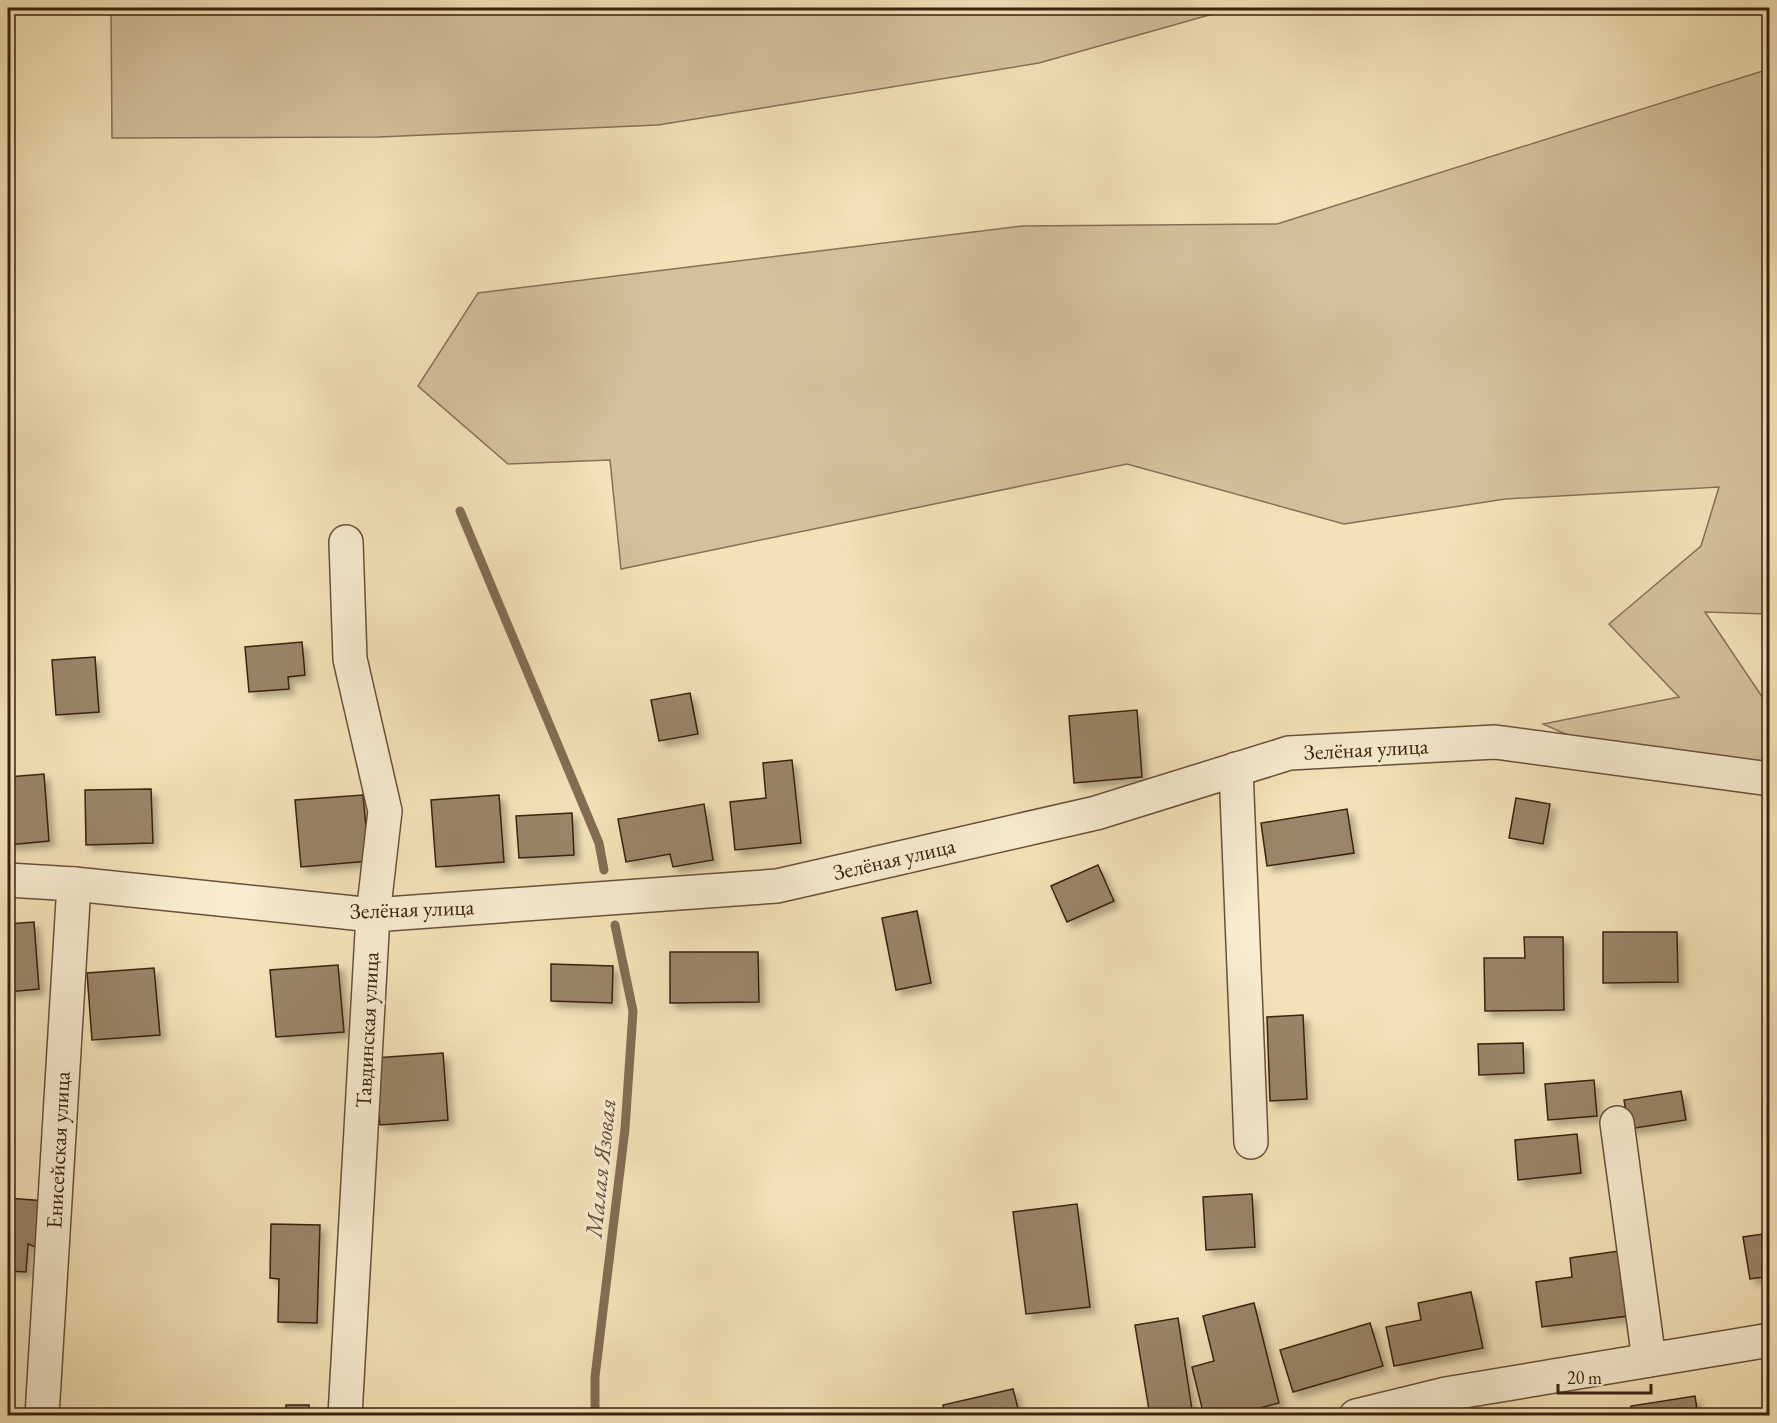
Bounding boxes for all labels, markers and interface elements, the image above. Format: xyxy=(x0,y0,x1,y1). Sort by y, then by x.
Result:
street label: Зелёная улица xyxy=(1303,731,1429,767)
street label: Зелёная улица xyxy=(830,831,958,887)
street label: Зелёная улица xyxy=(349,892,475,926)
street label: Тавдинская улица xyxy=(348,951,386,1109)
street label: Енисейская улица xyxy=(39,1070,77,1229)
water label: Малая Язовая xyxy=(577,1097,623,1241)
scale bar xyxy=(1558,1357,1651,1395)
text: 20 m xyxy=(1567,1366,1602,1389)

